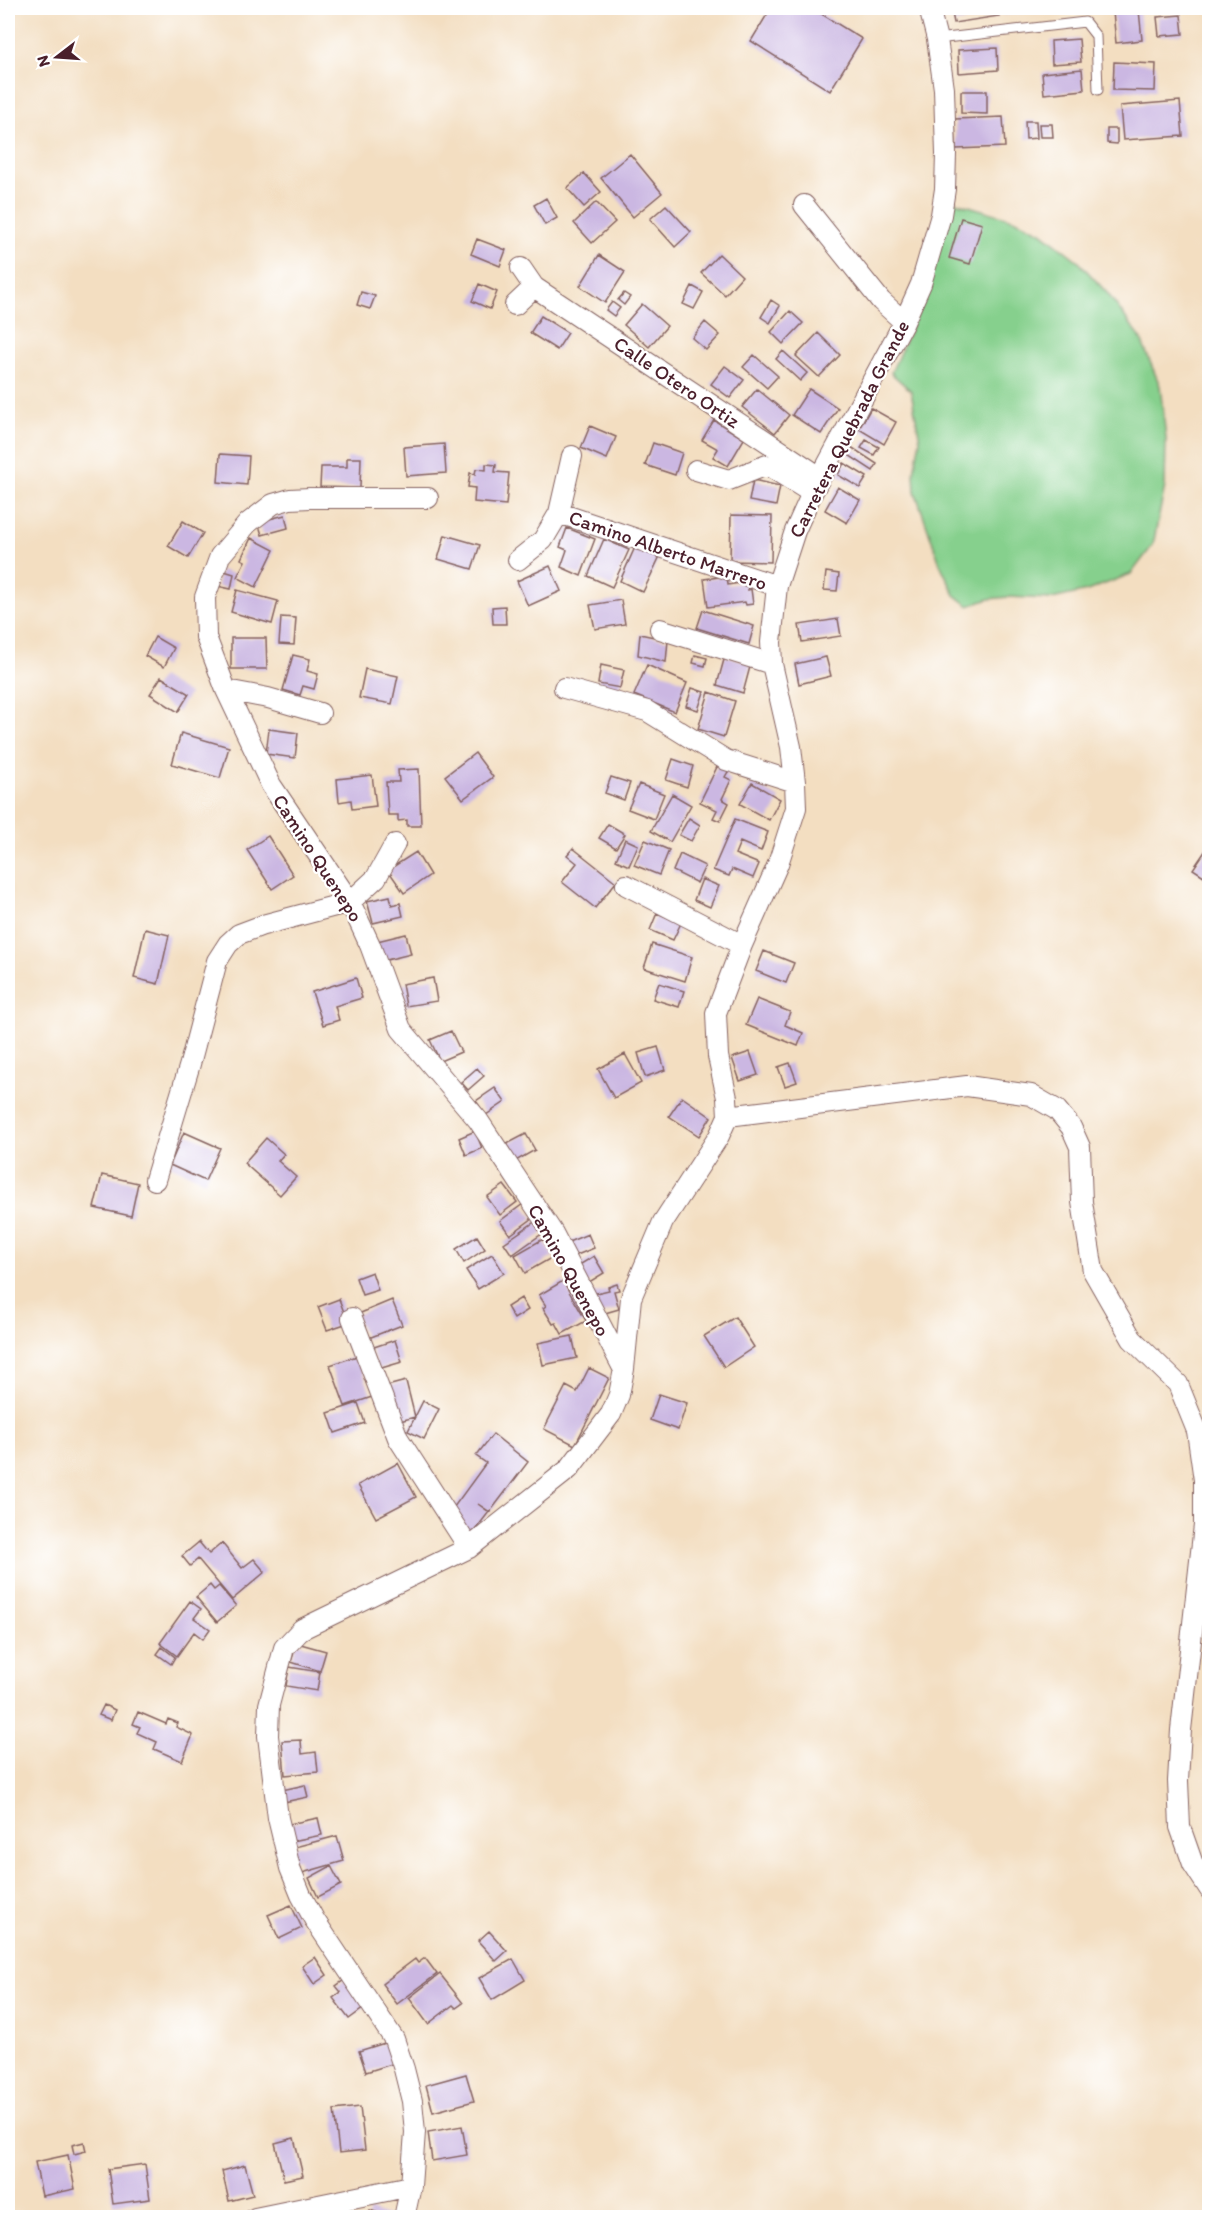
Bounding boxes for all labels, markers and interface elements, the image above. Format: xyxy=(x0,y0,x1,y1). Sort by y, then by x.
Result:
north arrow xyxy=(27,27,87,87)
text: N xyxy=(32,53,54,69)
street label: Carretera Quebrada Grande xyxy=(784,316,914,542)
street label: Calle Otero Ortiz xyxy=(609,331,745,433)
street label: Camino Alberto Marrero xyxy=(566,505,770,595)
street label: Camino Quenepo xyxy=(268,790,368,926)
street label: Camino Quenepo xyxy=(523,1200,615,1340)

